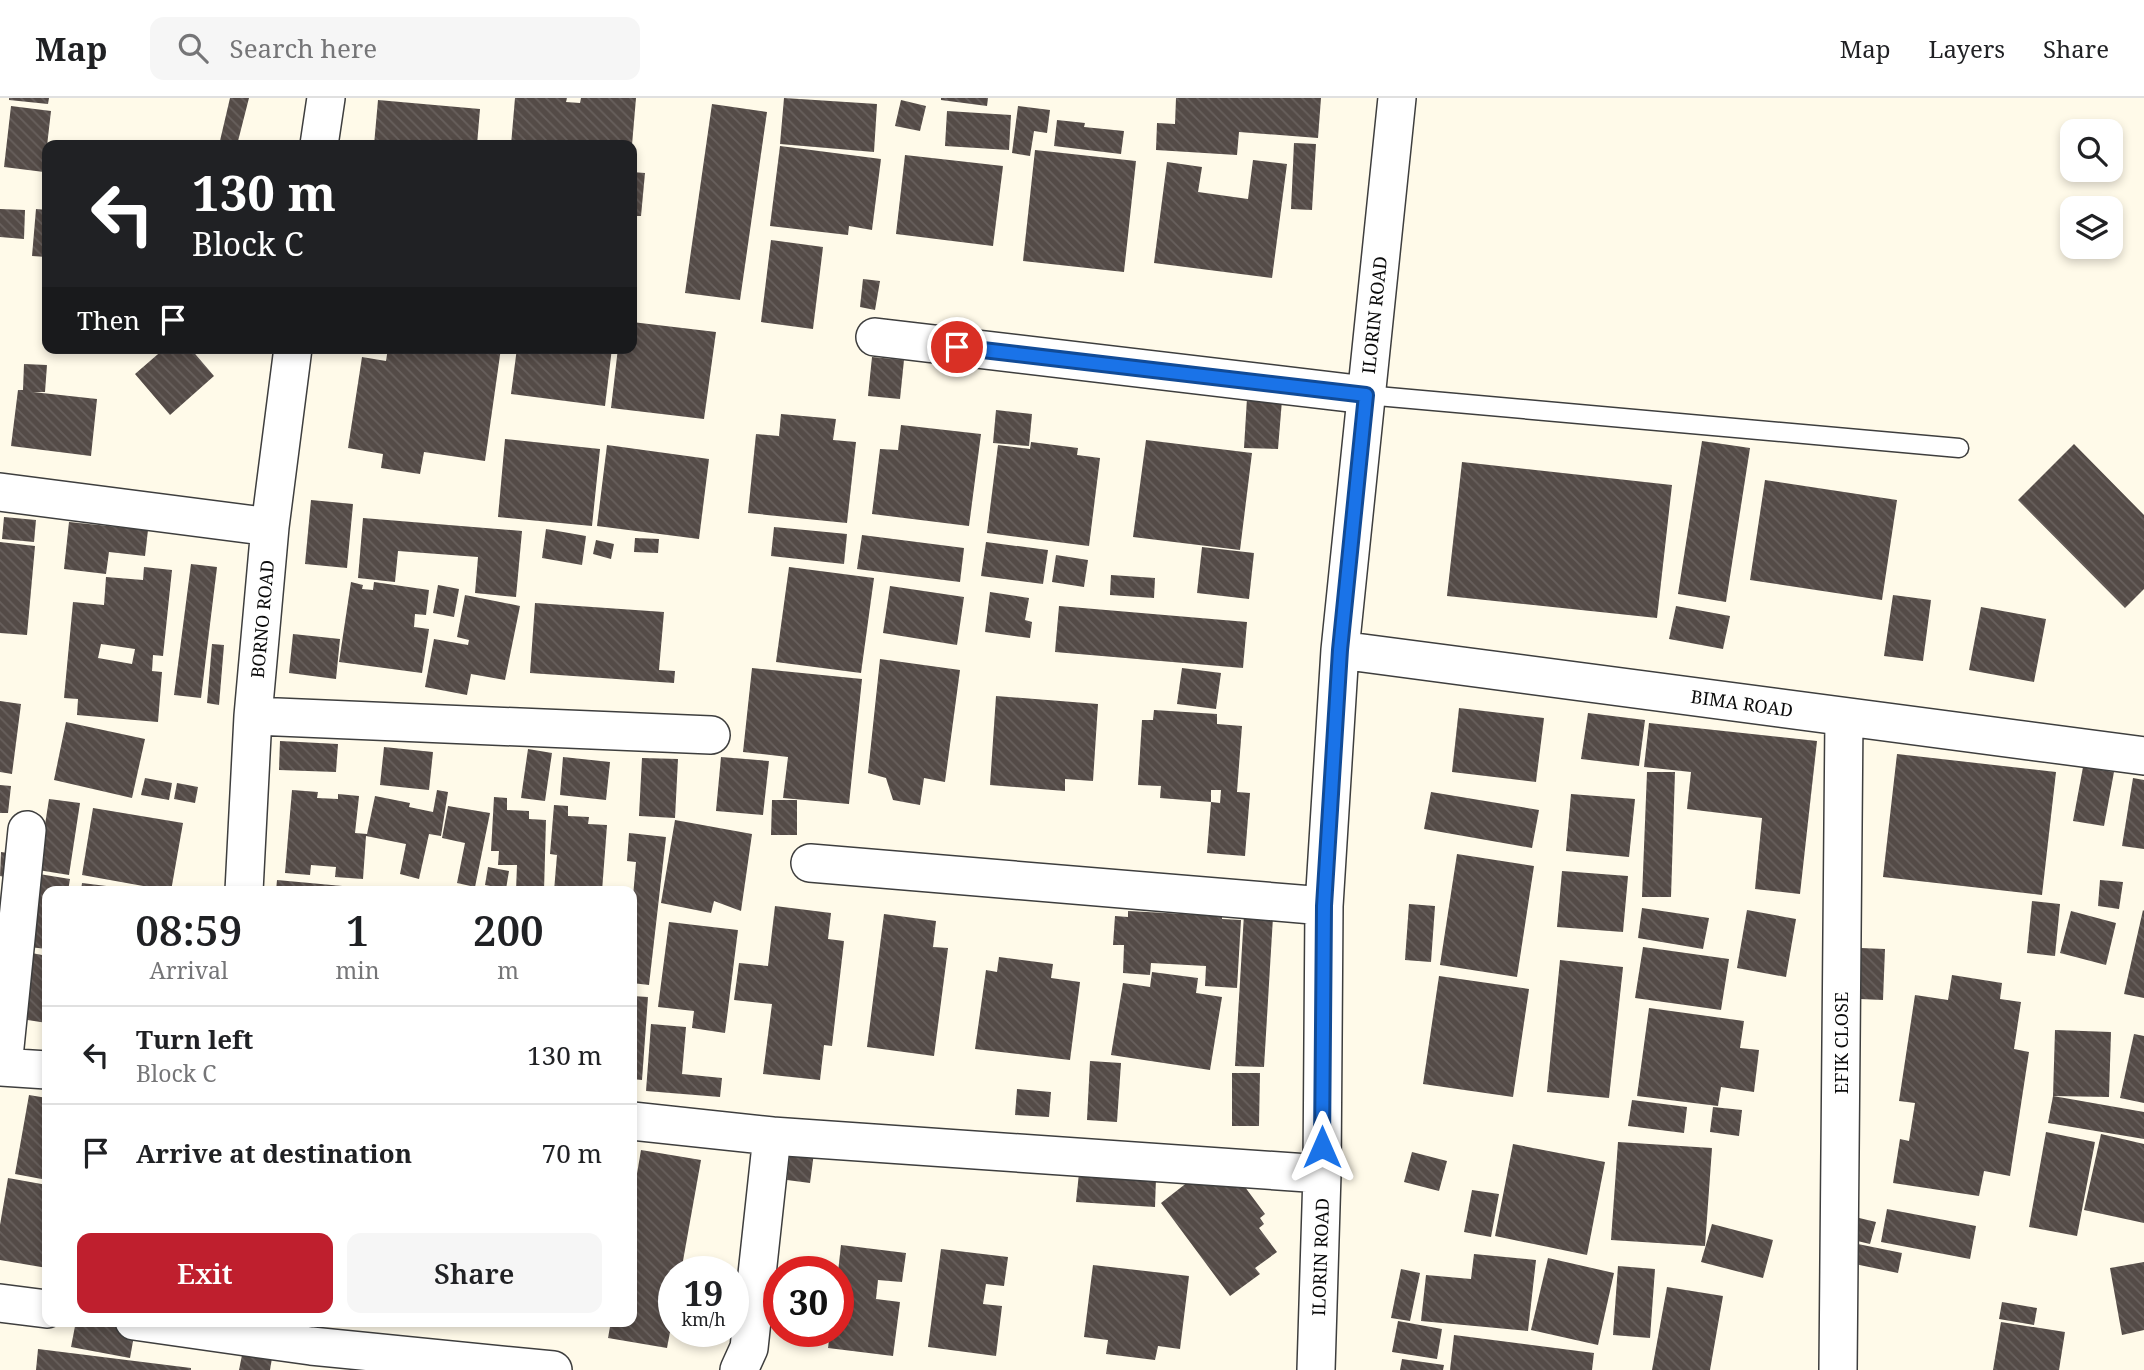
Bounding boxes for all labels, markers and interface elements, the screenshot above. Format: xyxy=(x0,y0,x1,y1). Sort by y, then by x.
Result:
search box xyxy=(150,17,640,80)
text: Map xyxy=(35,26,108,71)
icon: search xyxy=(174,29,212,67)
text: Search here xyxy=(230,30,377,66)
text: Map xyxy=(1840,32,1891,65)
text: Layers xyxy=(1929,32,2005,65)
text: Share xyxy=(2043,32,2109,65)
map controls xyxy=(2060,119,2123,259)
button: search xyxy=(2060,119,2123,182)
text: 130 m xyxy=(192,159,336,225)
icon: left xyxy=(77,168,168,259)
button: layers xyxy=(2060,196,2123,259)
text: Block C xyxy=(192,222,304,265)
street label: ILORIN ROAD xyxy=(1356,255,1392,375)
icon: arrive xyxy=(154,301,192,339)
text: Then xyxy=(77,302,140,338)
pin xyxy=(927,317,987,377)
icon: arrive xyxy=(938,328,976,366)
street label: BORNO ROAD xyxy=(245,559,279,679)
street label: BIMA ROAD xyxy=(1689,684,1795,722)
text: 08:59 xyxy=(135,901,242,958)
text: 1 xyxy=(346,901,369,958)
text: 200 xyxy=(473,901,544,958)
text: Arrival xyxy=(149,954,228,986)
text: min xyxy=(336,954,380,986)
text: m xyxy=(497,954,519,986)
street label: EFIK CLOSE xyxy=(1829,992,1853,1094)
text: Turn left xyxy=(136,1021,253,1057)
icon: left xyxy=(77,1036,115,1074)
text: 130 m xyxy=(527,1037,602,1073)
text: Block C xyxy=(136,1057,216,1089)
position arrow xyxy=(1285,1110,1359,1184)
icon: arrive xyxy=(77,1134,115,1172)
text: Arrive at destination xyxy=(136,1135,412,1171)
text: 70 m xyxy=(542,1135,602,1171)
street label: ILORIN ROAD xyxy=(1306,1198,1334,1316)
button: Exit xyxy=(77,1233,333,1313)
button: Share xyxy=(347,1233,602,1313)
speed limit sign: 30 xyxy=(763,1256,854,1347)
text: 19 xyxy=(684,1269,723,1316)
text: km/h xyxy=(681,1307,726,1331)

